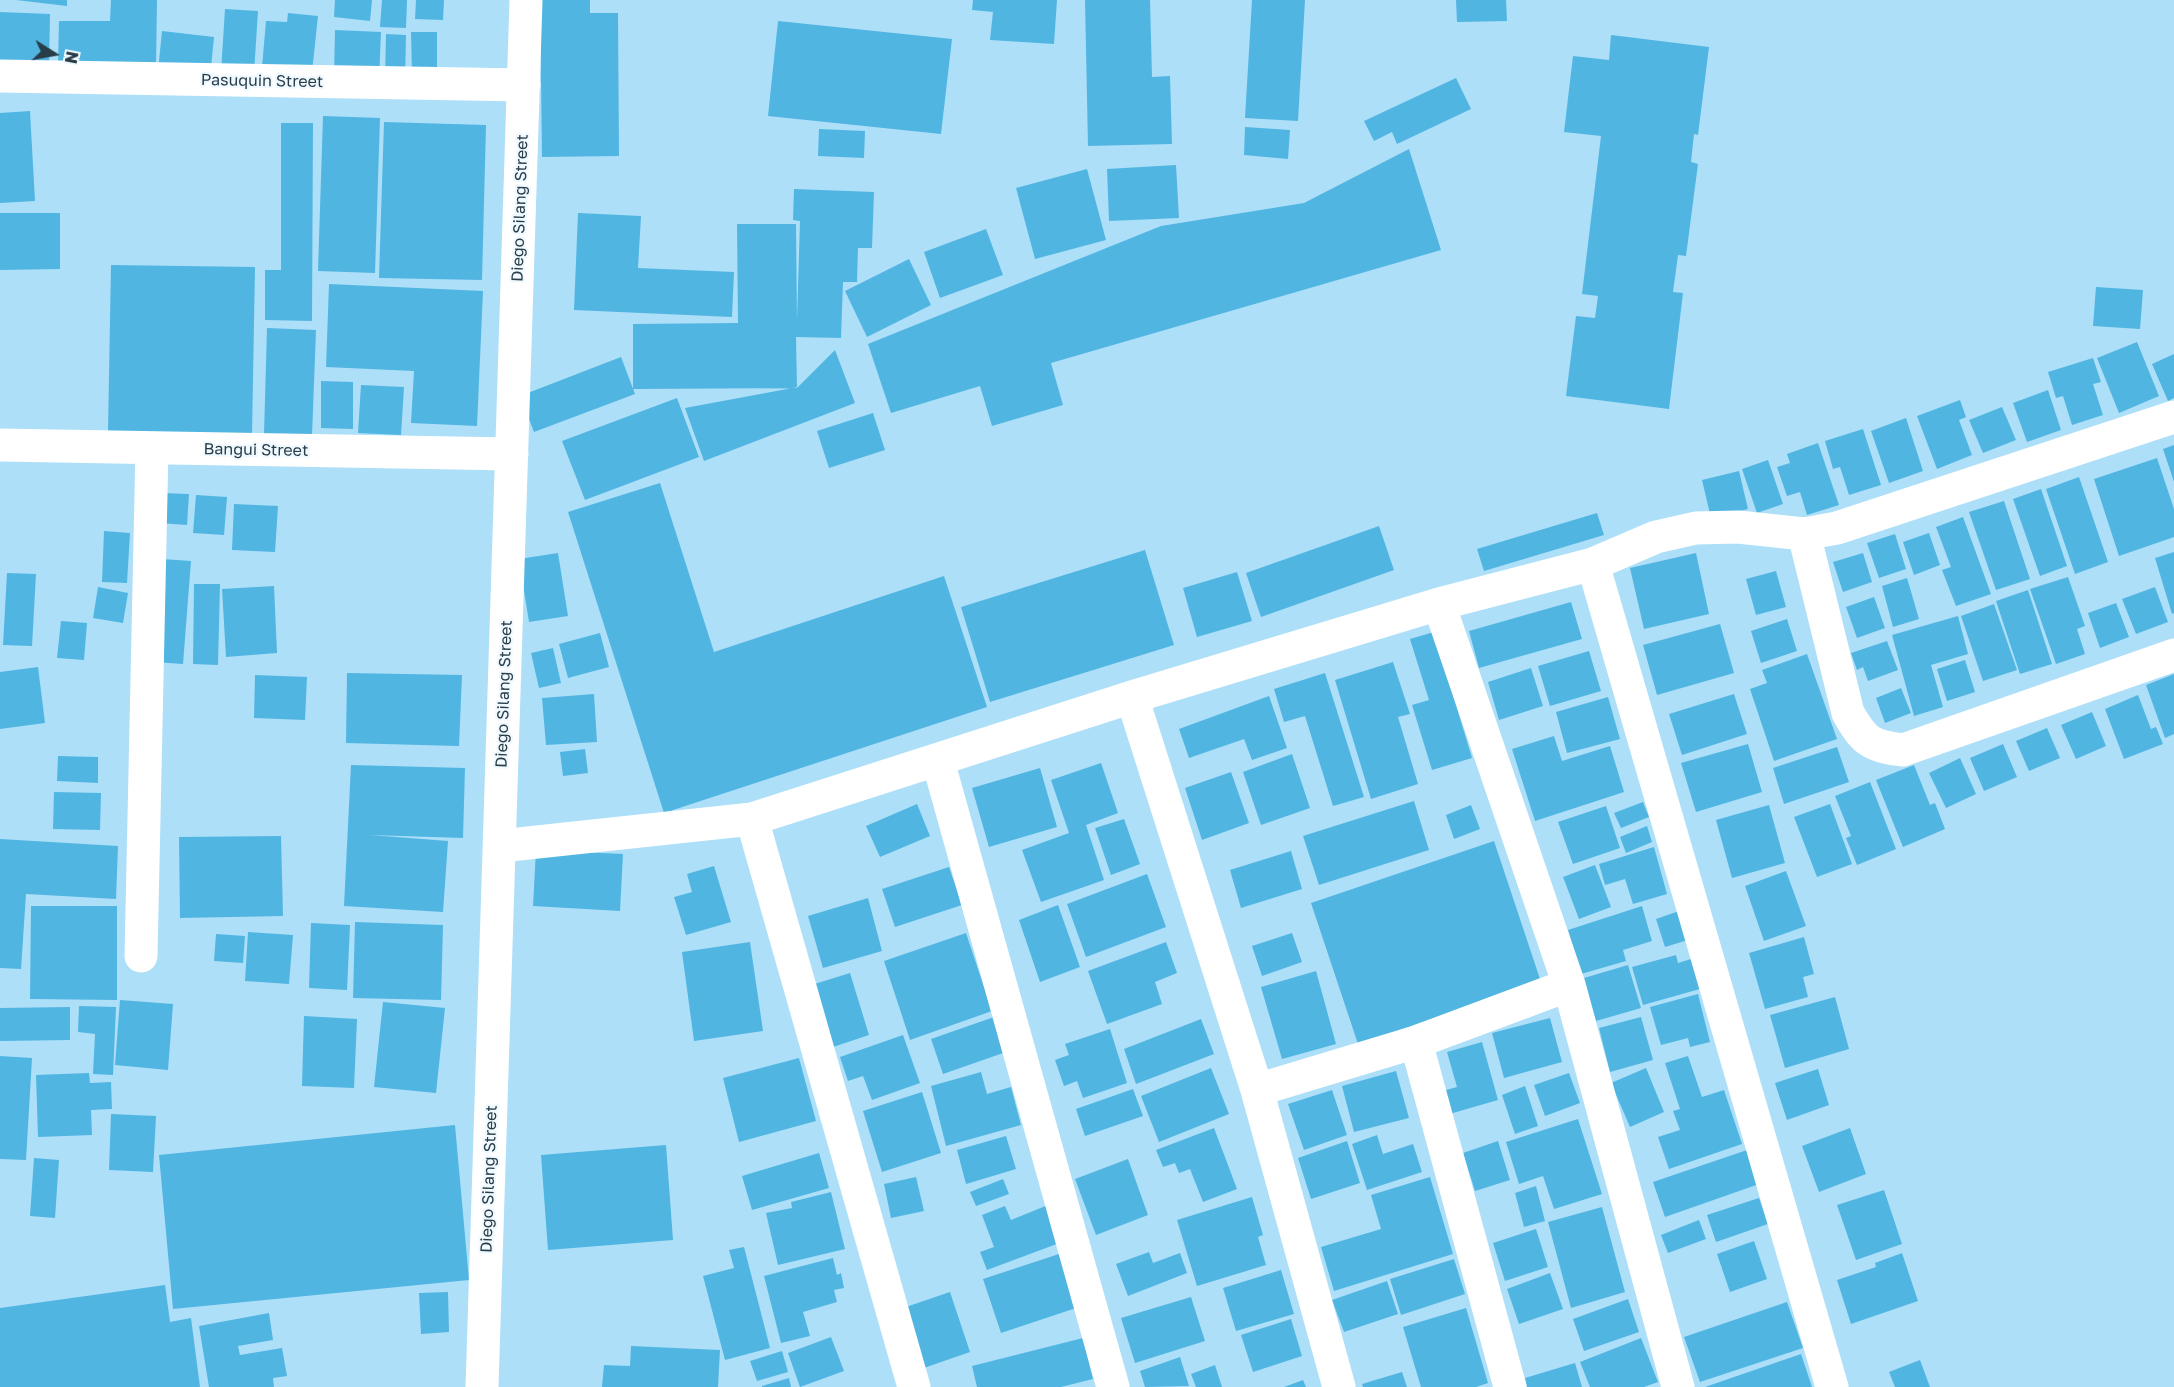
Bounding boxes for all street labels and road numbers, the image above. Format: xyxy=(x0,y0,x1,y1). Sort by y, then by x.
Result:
street label: Pasuquin Street xyxy=(201,70,323,92)
street label: Diego Silang Street xyxy=(508,134,532,282)
street label: Bangui Street xyxy=(203,439,309,461)
street label: Diego Silang Street xyxy=(492,620,516,768)
street label: Diego Silang Street xyxy=(477,1105,501,1253)

